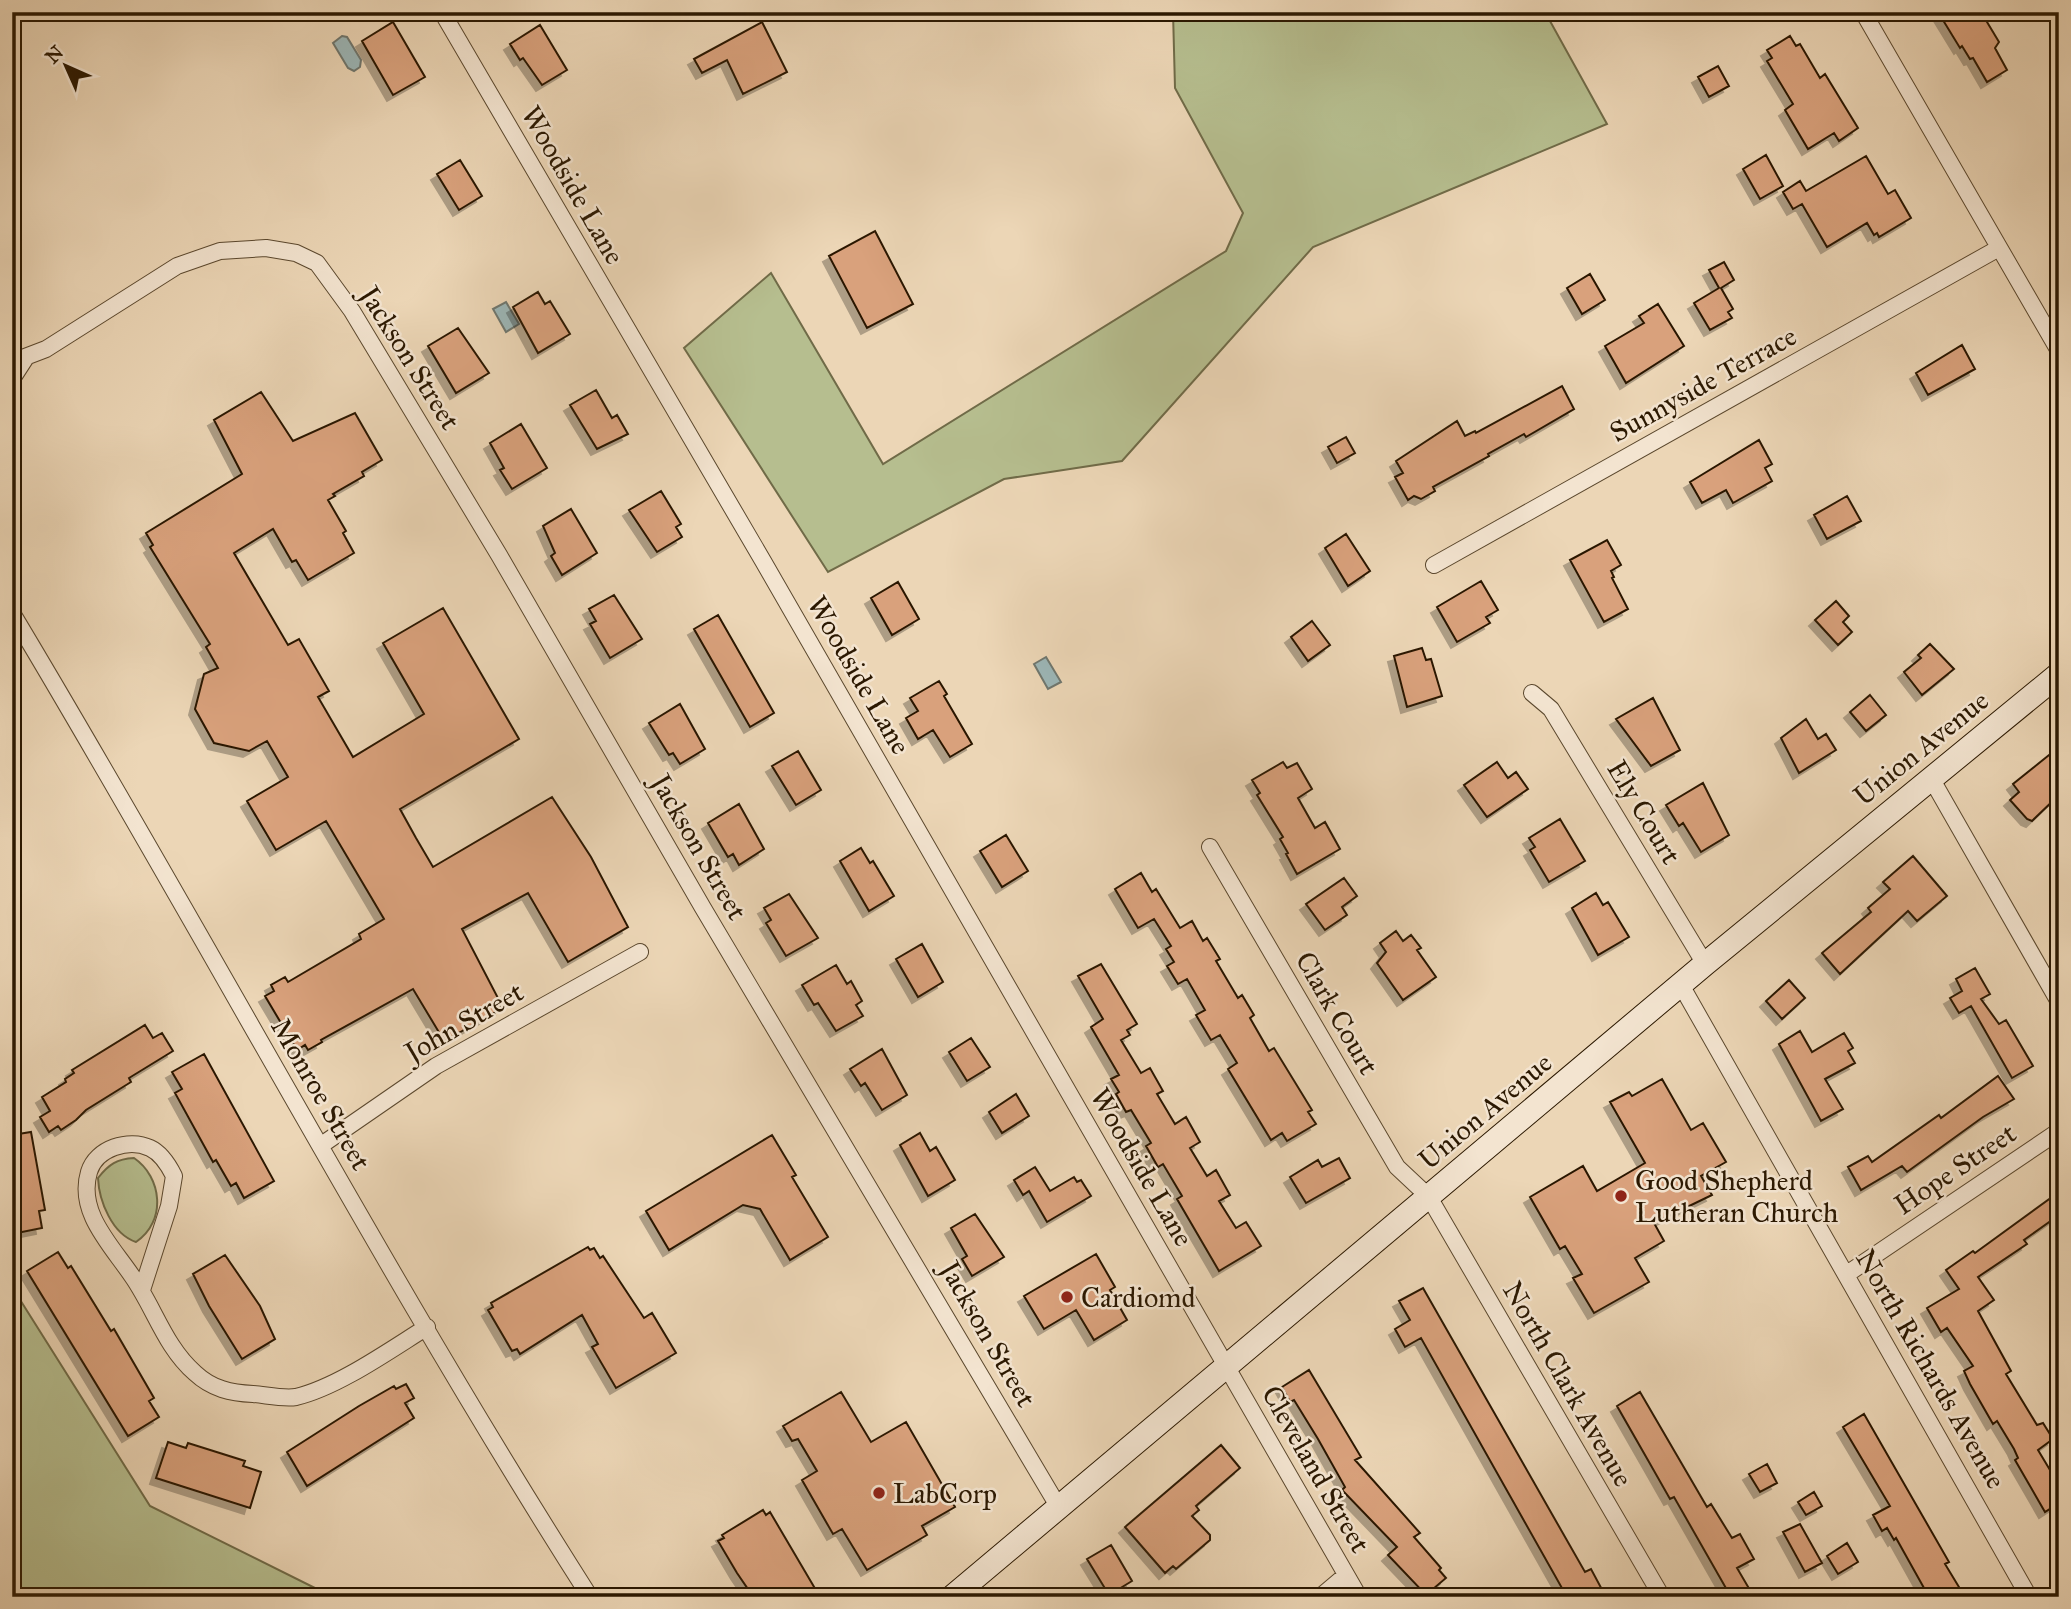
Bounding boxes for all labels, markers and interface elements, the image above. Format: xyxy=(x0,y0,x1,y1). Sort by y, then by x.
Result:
north arrow xyxy=(32,32,102,102)
text: N xyxy=(40,40,68,68)
street label: Woodside Lane xyxy=(514,100,632,270)
street label: Jackson Street xyxy=(350,277,468,436)
street label: Sunnyside Terrace xyxy=(1603,318,1803,450)
street label: Woodside Lane xyxy=(800,590,918,760)
street label: Union Avenue xyxy=(1846,683,1996,813)
street label: Ely Court xyxy=(1599,754,1689,870)
street label: Jackson Street xyxy=(642,765,755,926)
street label: Clark Court xyxy=(1288,945,1386,1081)
street label: John Street xyxy=(396,974,530,1071)
street label: Monroe Street xyxy=(263,1012,379,1176)
street label: Union Avenue xyxy=(1411,1045,1559,1177)
street label: Woodside Lane xyxy=(1083,1082,1201,1252)
street label: Hope Street xyxy=(1887,1115,2023,1223)
place label: Good Shepherd Lutheran Church xyxy=(1635,1163,1839,1230)
marker: Good Shepherd Lutheran Church xyxy=(1613,1188,1629,1204)
street label: North Richards Avenue xyxy=(1848,1243,2014,1495)
street label: Jackson Street xyxy=(931,1252,1044,1413)
street label: North Clark Avenue xyxy=(1495,1275,1641,1493)
place label: Cardiomd xyxy=(1081,1280,1196,1315)
marker: Cardiomd xyxy=(1059,1289,1075,1305)
street label: Cleveland Street xyxy=(1254,1379,1378,1559)
place label: LabCorp xyxy=(893,1476,997,1511)
marker: LabCorp xyxy=(871,1485,887,1501)

